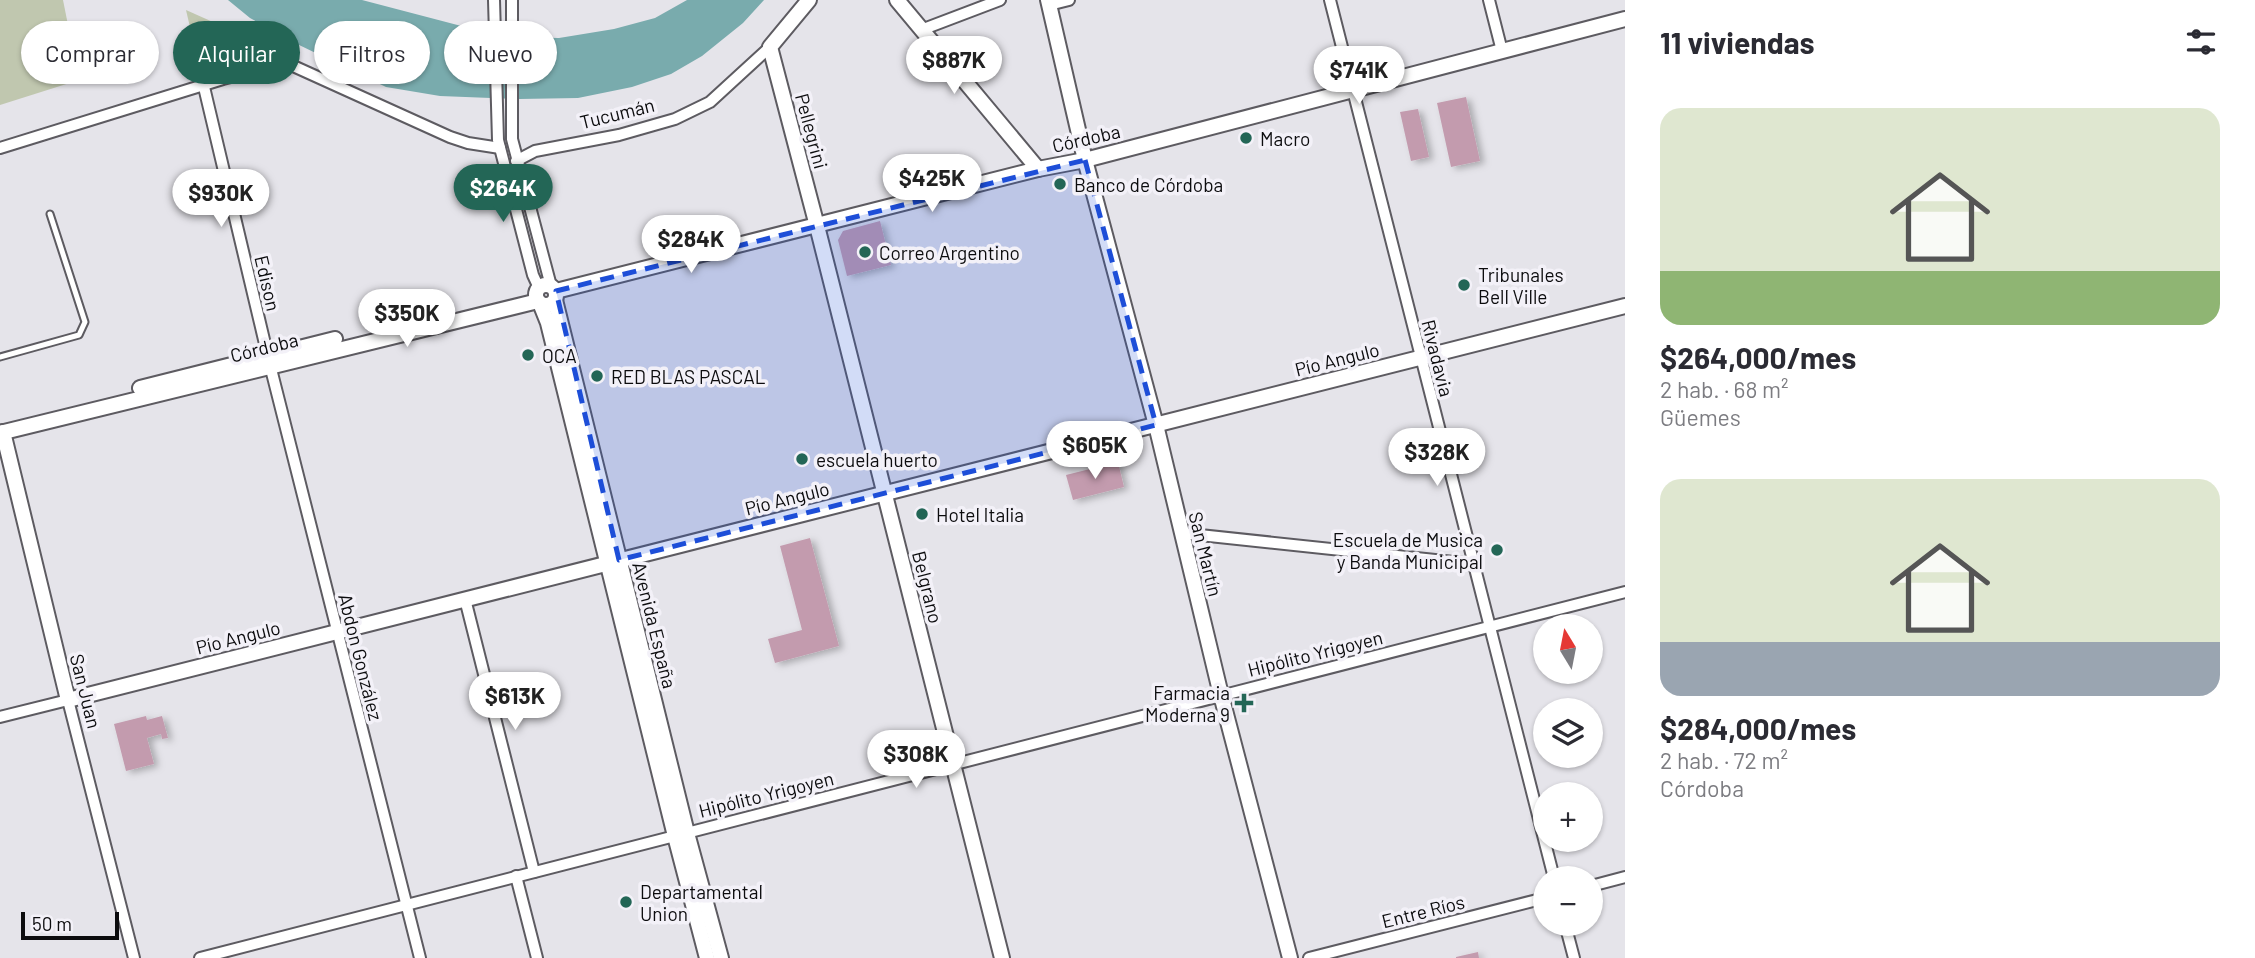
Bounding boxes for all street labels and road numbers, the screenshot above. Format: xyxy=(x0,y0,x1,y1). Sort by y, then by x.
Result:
street label: Pellegrini xyxy=(791,91,833,171)
street label: Tucumán xyxy=(577,93,657,133)
street label: Córdoba xyxy=(1050,119,1122,157)
street label: Edison xyxy=(250,253,286,313)
street label: Rivadavia xyxy=(1417,317,1459,399)
street label: Córdoba xyxy=(228,327,300,367)
street label: Pío Angulo xyxy=(1292,337,1382,381)
street label: Pío Angulo xyxy=(742,476,832,520)
street label: San Martín xyxy=(1184,509,1228,599)
street label: Belgrano xyxy=(908,548,948,626)
street label: Avenida España xyxy=(628,559,682,691)
street label: Abdon González xyxy=(334,591,388,723)
street label: Pío Angulo xyxy=(193,615,283,659)
street label: Hipólito Yrigoyen xyxy=(1245,625,1385,681)
street label: San Juan xyxy=(66,651,106,731)
street label: Hipólito Yrigoyen xyxy=(696,766,836,822)
street label: Entre Ríos xyxy=(1379,890,1467,932)

